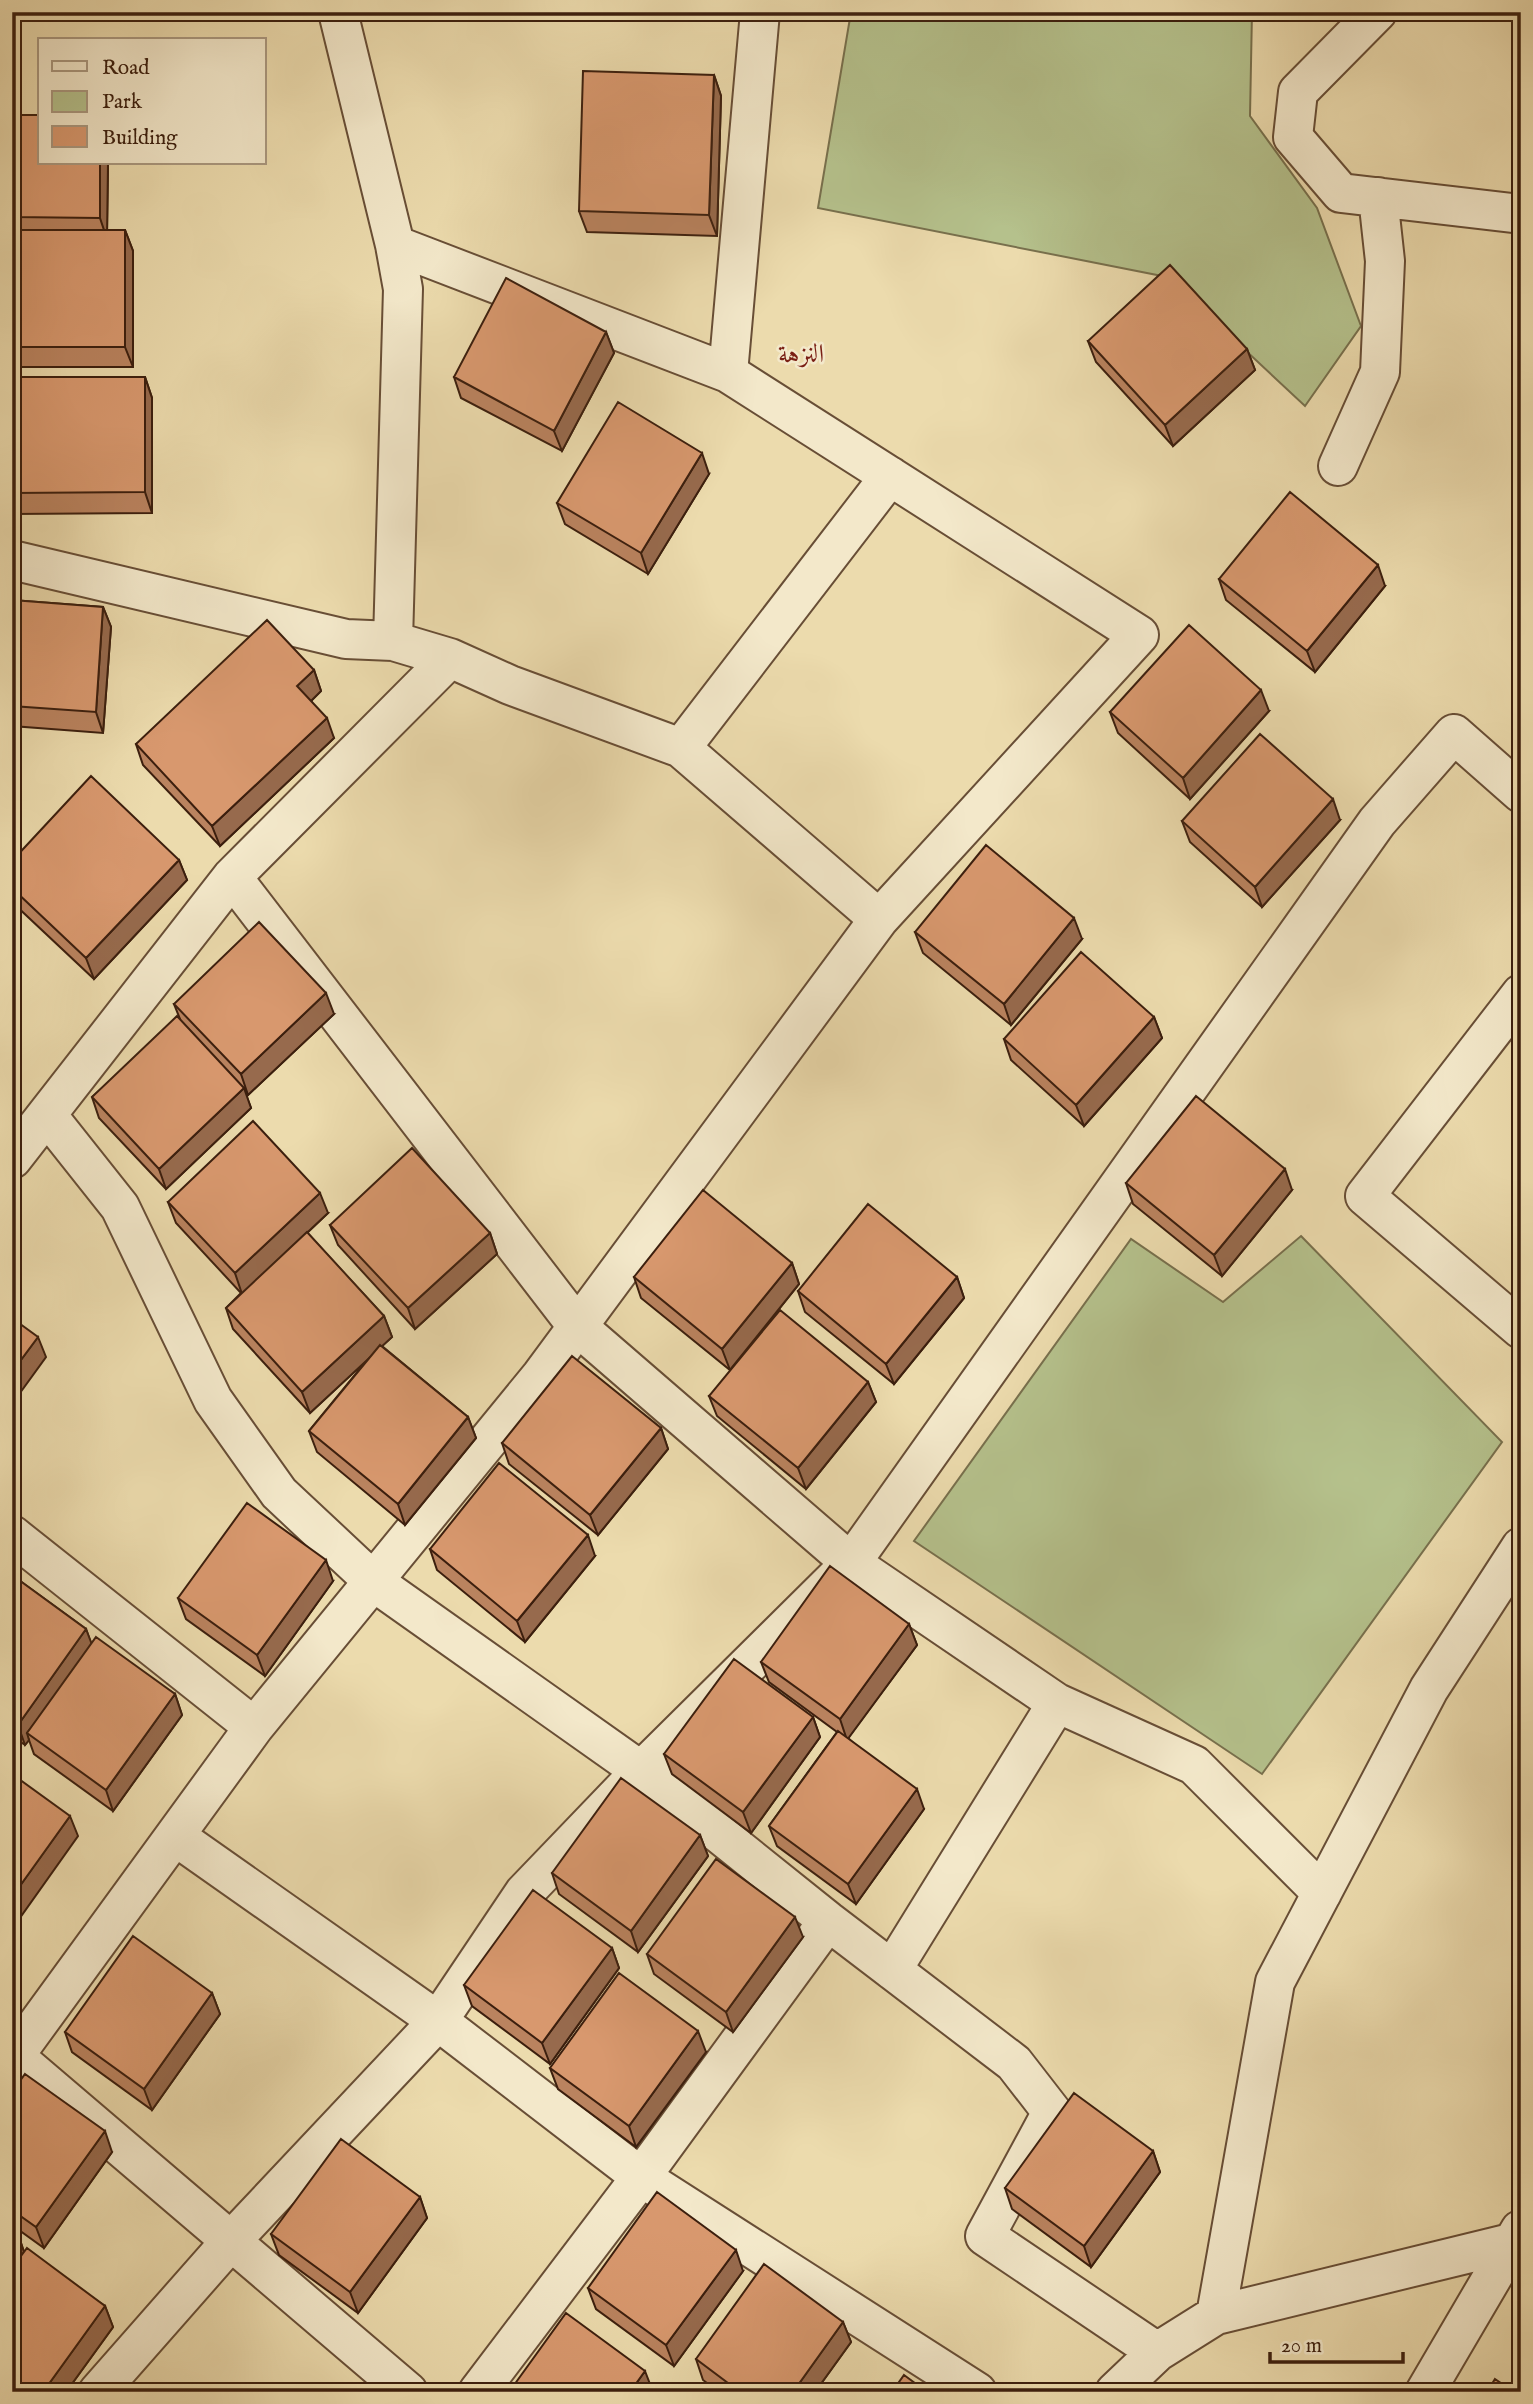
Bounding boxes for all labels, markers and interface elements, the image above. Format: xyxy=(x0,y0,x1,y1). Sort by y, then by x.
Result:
legend xyxy=(38,38,266,164)
text: Road xyxy=(102,55,150,82)
text: Park xyxy=(102,89,143,116)
text: Building xyxy=(102,125,178,152)
district label: النزهة xyxy=(778,338,824,371)
scale bar xyxy=(1270,2320,1404,2364)
text: 20 m xyxy=(1281,2333,1322,2360)

